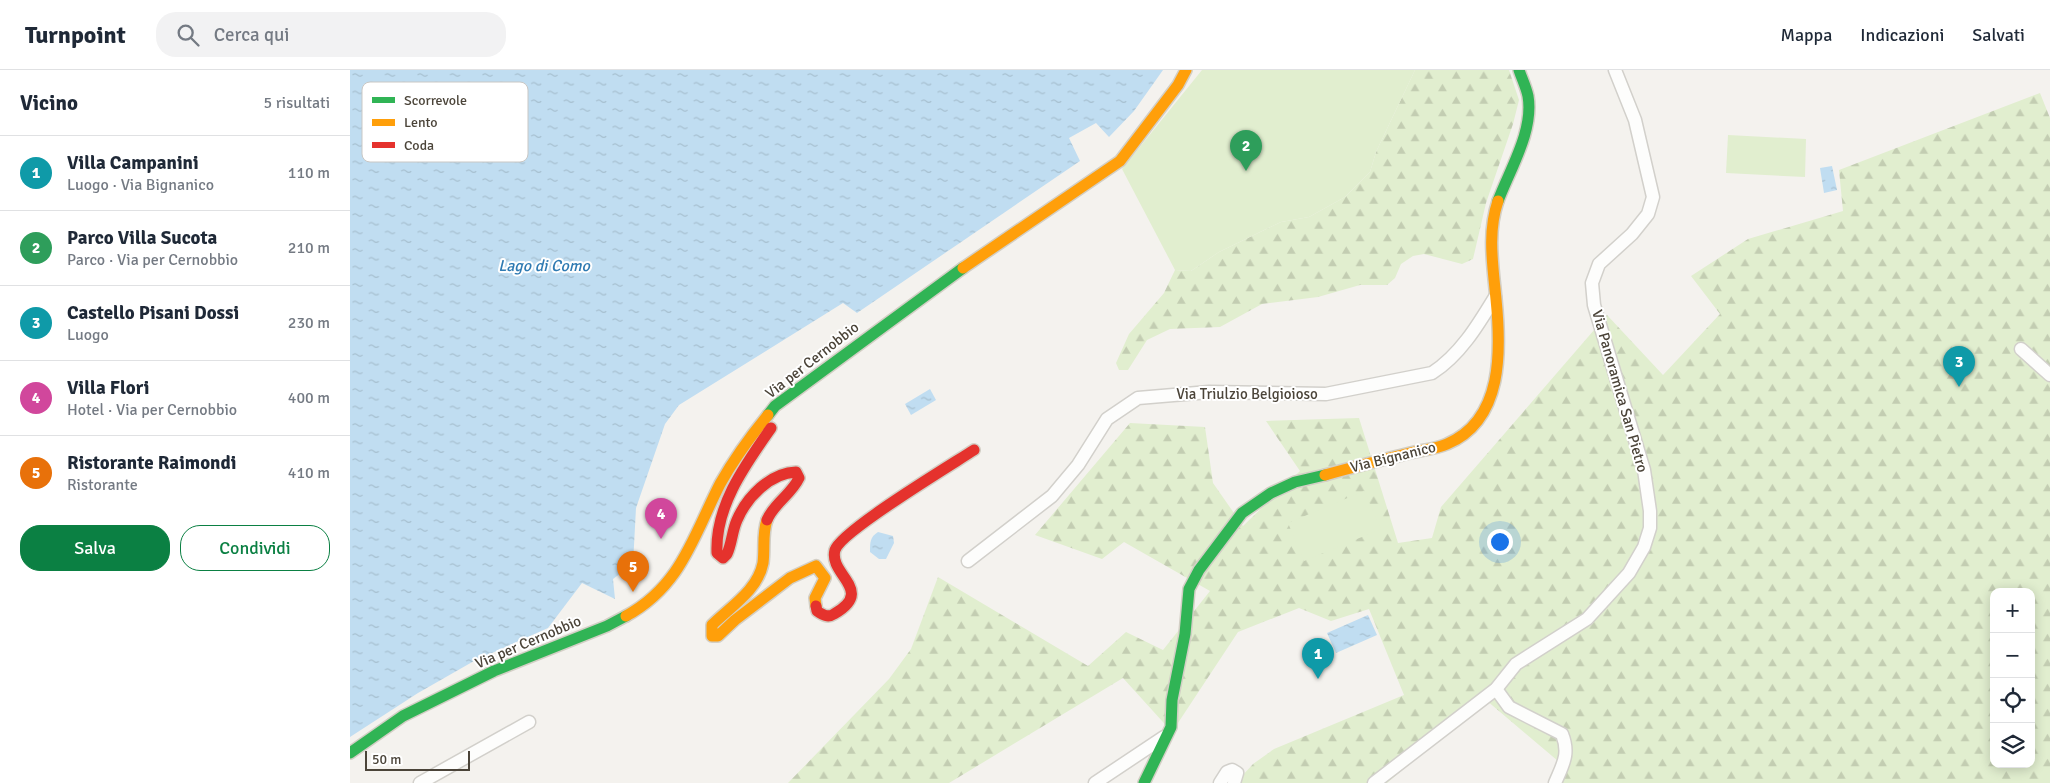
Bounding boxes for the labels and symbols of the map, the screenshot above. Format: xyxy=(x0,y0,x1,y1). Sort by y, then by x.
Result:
legend xyxy=(362,82,528,162)
text: Scorrevole xyxy=(404,92,467,109)
text: Lento xyxy=(404,114,438,131)
pin: 2 xyxy=(1230,130,1262,171)
text: Coda xyxy=(404,137,434,154)
water label: Lago di Como xyxy=(498,256,591,276)
street label: Via Panoramica San Pietro xyxy=(1588,308,1652,474)
street label: Via per Cernobbio xyxy=(762,318,862,402)
pin: 3 xyxy=(1943,346,1975,387)
street label: Via Triulzio Belgioioso xyxy=(1176,385,1318,403)
street label: Via Bignanico xyxy=(1348,438,1438,476)
pin: 4 xyxy=(645,498,677,539)
your location xyxy=(1487,529,1513,555)
pin: 5 xyxy=(617,551,649,592)
street label: Via per Cernobbio xyxy=(472,611,584,672)
pin: 1 xyxy=(1302,638,1334,679)
scale bar xyxy=(365,748,470,771)

